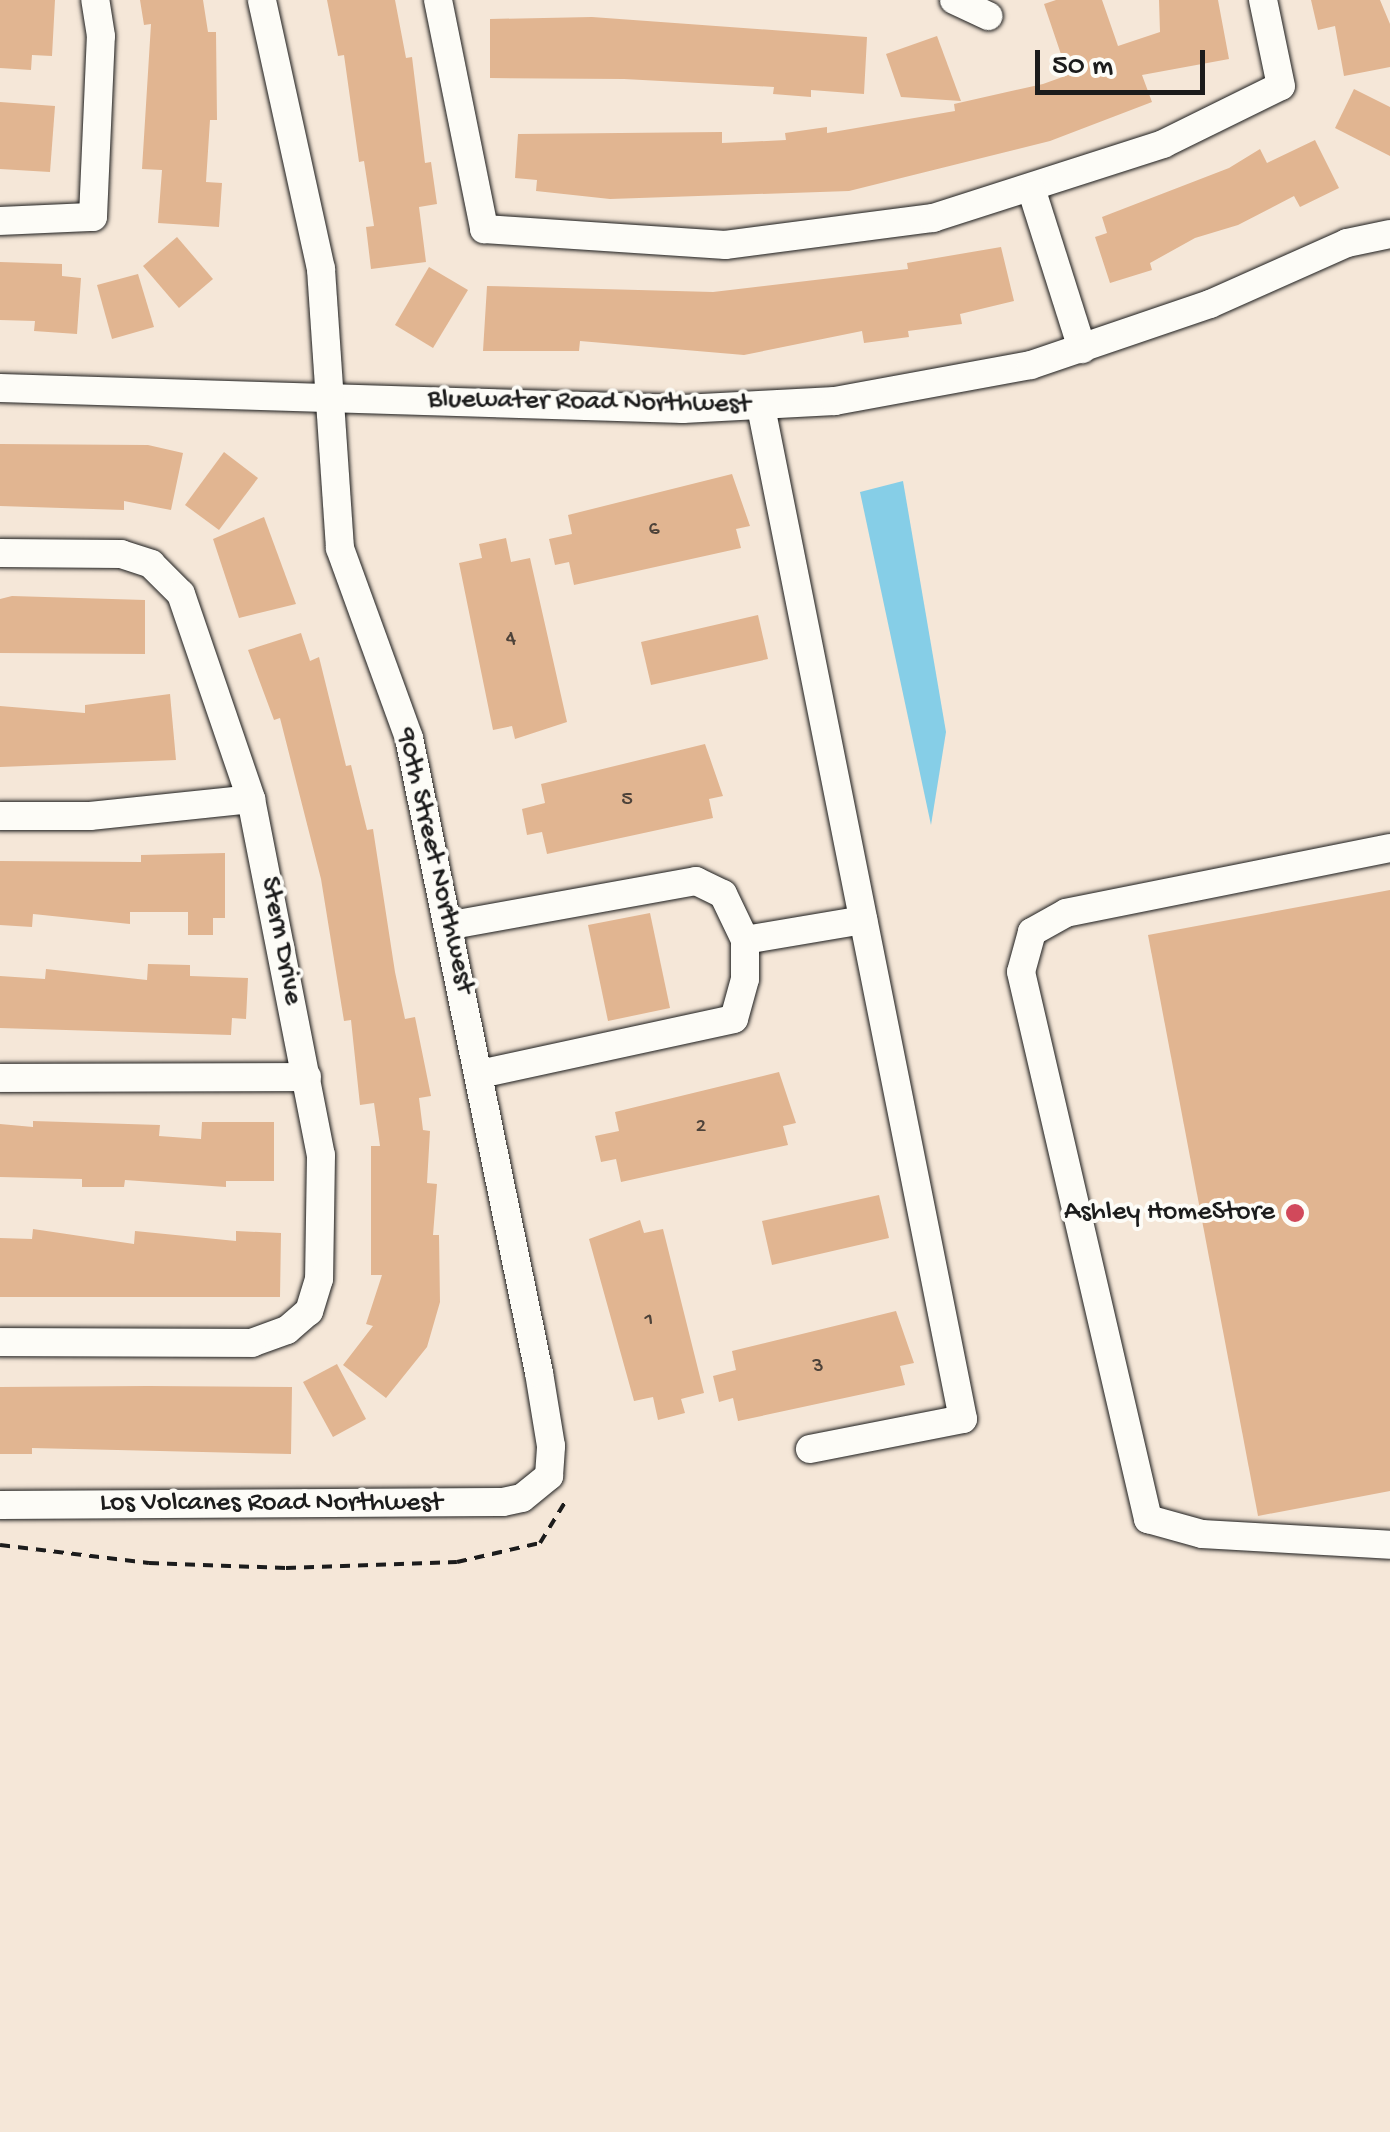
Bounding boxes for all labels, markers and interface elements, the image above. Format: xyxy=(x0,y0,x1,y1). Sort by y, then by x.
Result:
scale bar xyxy=(1040,30,1210,92)
text: 50 m xyxy=(1052,50,1113,85)
street label: Bluewater Road Northwest xyxy=(427,383,751,423)
house number: 6 xyxy=(648,518,660,544)
house number: 4 xyxy=(506,627,516,653)
street label: 90th Street Northwest xyxy=(387,725,481,997)
house number: 5 xyxy=(621,788,633,814)
street label: Stern Drive xyxy=(251,874,309,1008)
house number: 2 xyxy=(696,1115,706,1141)
place label: Ashley HomeStore xyxy=(1064,1196,1275,1230)
marker: Ashley HomeStore xyxy=(1284,1202,1306,1224)
house number: 1 xyxy=(645,1308,653,1334)
house number: 3 xyxy=(812,1355,824,1381)
street label: Los Volcanes Road Northwest xyxy=(100,1487,442,1521)

